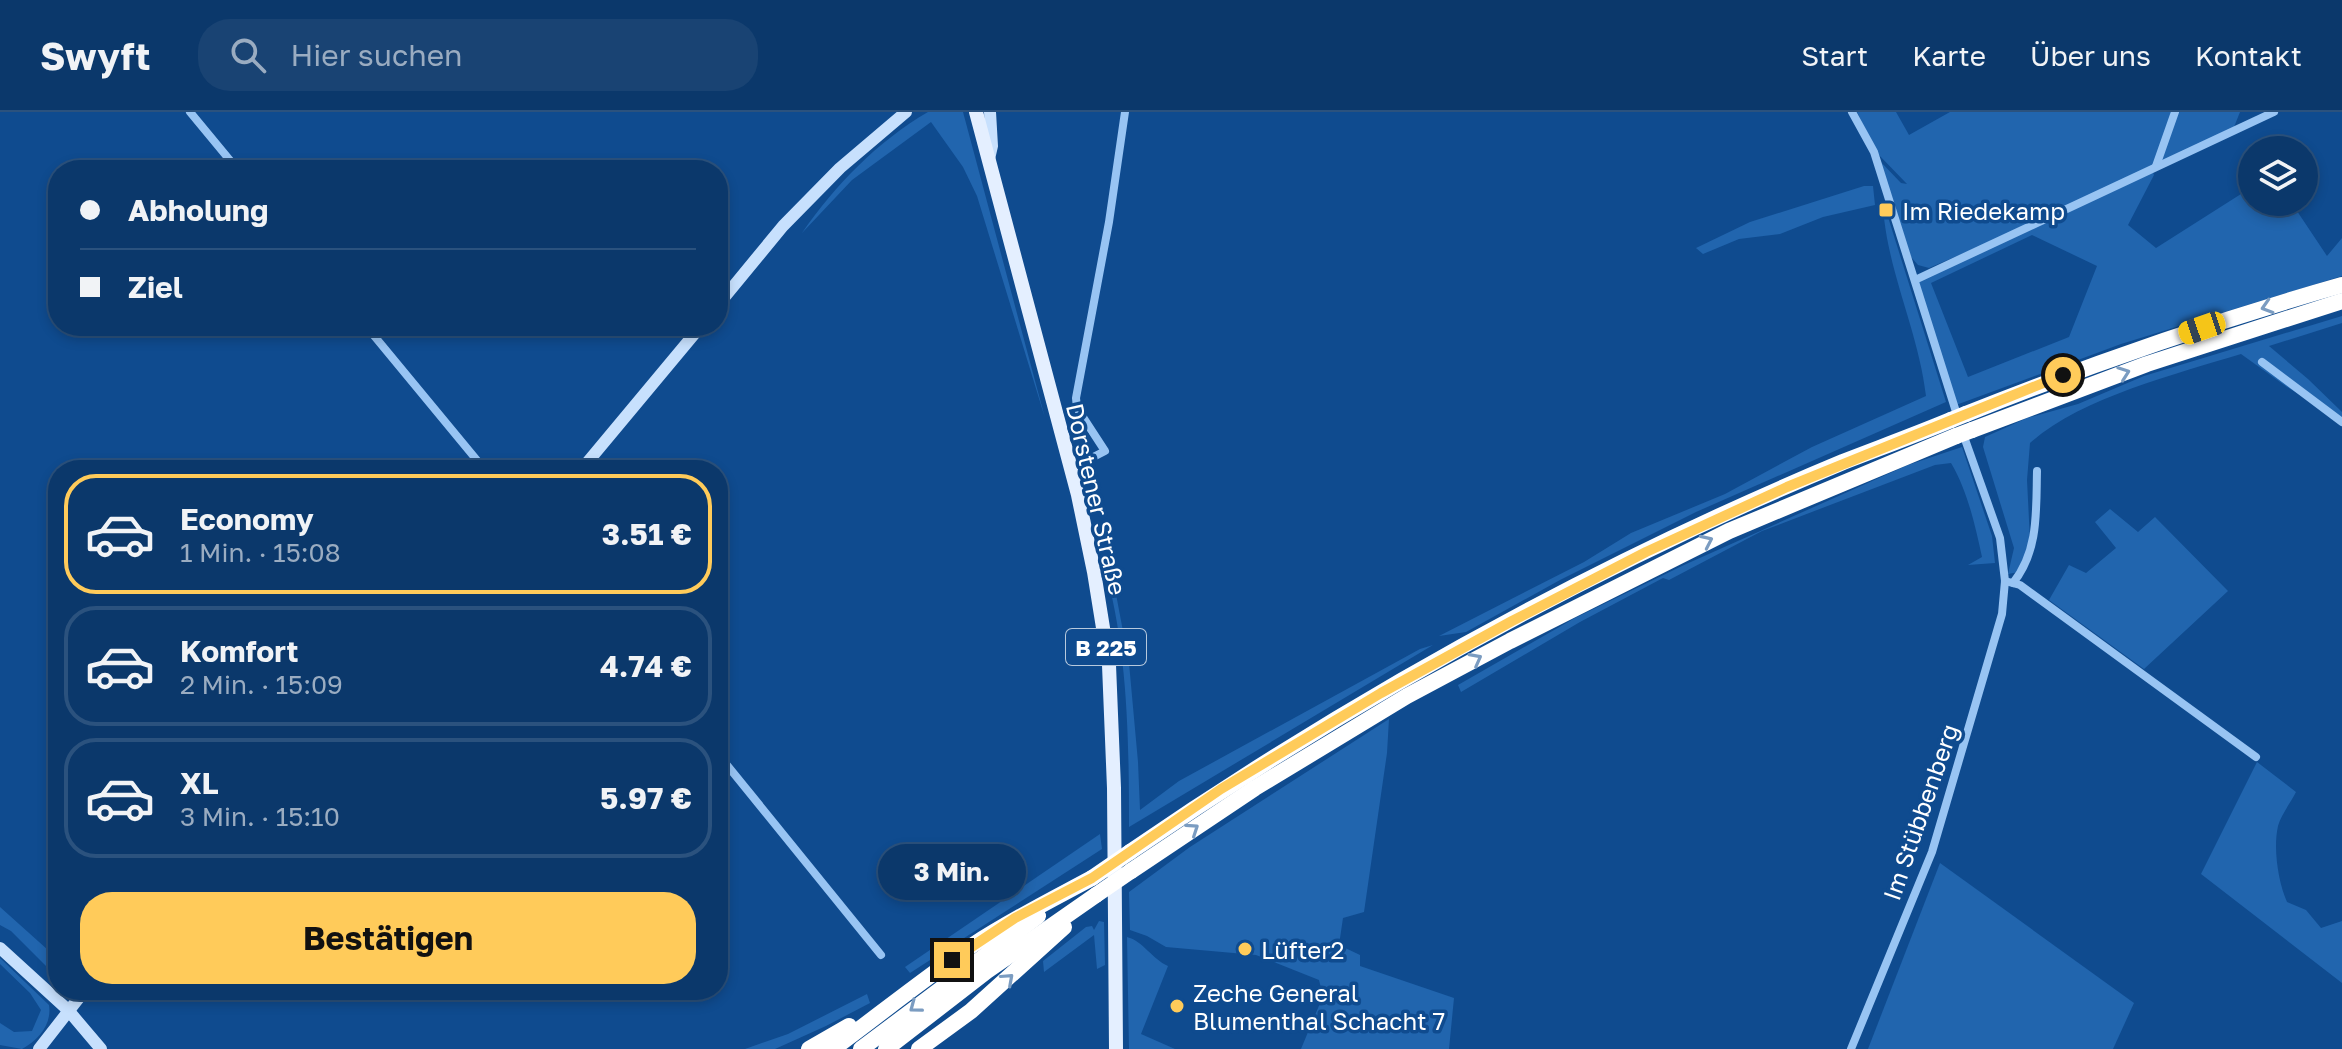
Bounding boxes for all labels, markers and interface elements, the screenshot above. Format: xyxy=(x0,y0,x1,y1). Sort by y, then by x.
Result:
search box xyxy=(198,19,758,91)
text: Swyft xyxy=(40,33,150,78)
icon: search xyxy=(226,33,270,77)
text: Hier suchen xyxy=(290,37,463,73)
text: Start xyxy=(1801,39,1868,72)
text: Karte xyxy=(1912,39,1986,72)
text: Über uns xyxy=(2030,39,2151,72)
text: Kontakt xyxy=(2195,39,2302,72)
map controls xyxy=(2238,136,2318,216)
button: layers xyxy=(2238,136,2318,216)
text: Abholung xyxy=(128,192,268,228)
place label: Im Riedekamp xyxy=(1902,196,2065,225)
marker: Im Riedekamp xyxy=(1877,201,1895,219)
text: Ziel xyxy=(128,269,183,305)
one-way arrow xyxy=(2261,298,2275,314)
car xyxy=(2175,309,2229,347)
route start xyxy=(2045,357,2081,393)
one-way arrow xyxy=(2116,366,2130,382)
street label: Dorstener Straße xyxy=(1061,400,1133,598)
icon: car xyxy=(84,498,156,570)
text: Economy xyxy=(180,501,314,537)
text: 3.51 € xyxy=(602,516,692,552)
one-way arrow xyxy=(1699,535,1714,551)
text: 1 Min. · 15:08 xyxy=(180,537,341,568)
road number: B 225 xyxy=(1066,629,1146,665)
icon: car xyxy=(84,630,156,702)
text: Komfort xyxy=(180,633,299,669)
text: 4.74 € xyxy=(600,648,692,684)
one-way arrow xyxy=(1467,653,1481,669)
text: 2 Min. · 15:09 xyxy=(180,669,343,700)
street label: Im Stübbenberg xyxy=(1876,720,1964,904)
icon: car xyxy=(84,762,156,834)
text: XL xyxy=(180,765,219,801)
text: 5.97 € xyxy=(600,780,692,816)
text: 3 Min. · 15:10 xyxy=(180,801,340,832)
one-way arrow xyxy=(1185,824,1199,839)
callout: 3 Min. xyxy=(878,844,1026,900)
text: 3 Min. xyxy=(914,856,990,887)
button: Bestätigen xyxy=(80,892,696,984)
place label: Lüfter2 xyxy=(1261,935,1345,964)
marker: Lüfter2 xyxy=(1236,940,1254,958)
route end xyxy=(934,942,970,978)
one-way arrow xyxy=(998,974,1013,988)
place label: Zeche General Blumenthal Schacht 7 xyxy=(1193,978,1445,1035)
one-way arrow xyxy=(910,997,924,1011)
marker: Zeche General Blumenthal Schacht 7 xyxy=(1168,997,1186,1015)

